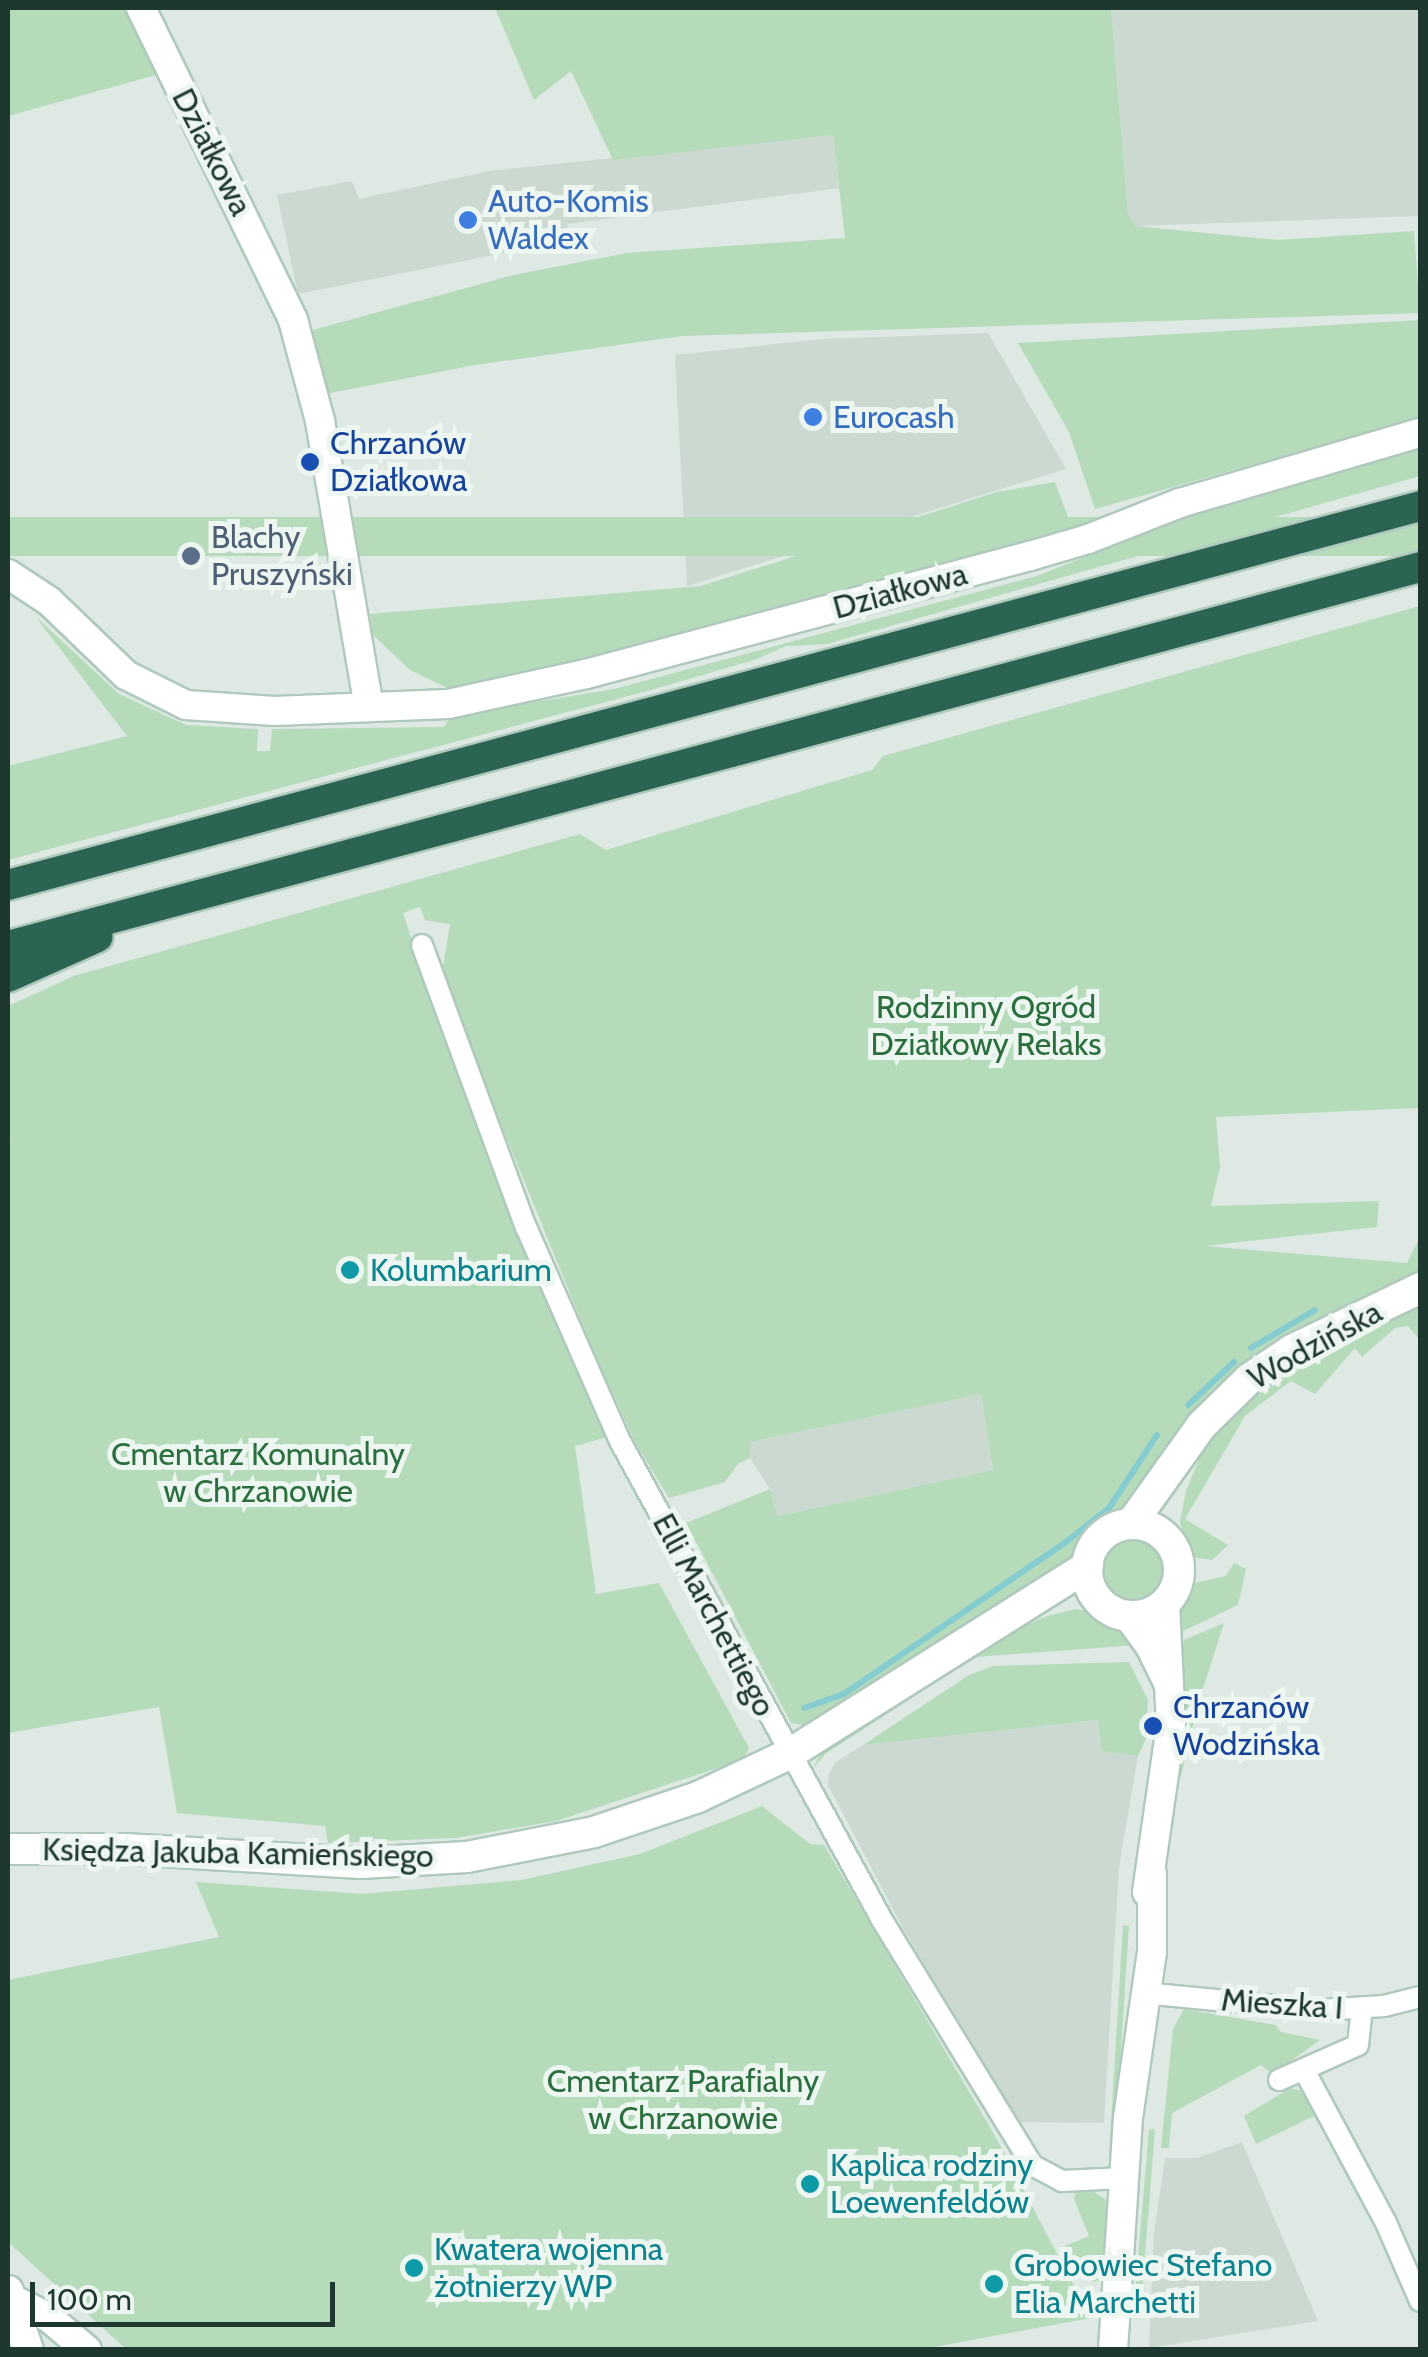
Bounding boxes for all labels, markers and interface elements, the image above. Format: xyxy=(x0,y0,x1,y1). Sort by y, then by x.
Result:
street label: Działkowa xyxy=(164,82,260,222)
place label: Auto-Komis Waldex xyxy=(488,183,649,258)
marker: Auto-Komis Waldex xyxy=(457,209,479,231)
place label: Eurocash xyxy=(833,398,955,436)
marker: Eurocash xyxy=(802,406,824,428)
place label: Chrzanów Działkowa xyxy=(330,425,467,500)
marker: Chrzanów Działkowa xyxy=(299,451,321,473)
place label: Blachy Pruszyński xyxy=(211,519,353,594)
marker: Blachy Pruszyński xyxy=(180,545,202,567)
street label: Działkowa xyxy=(829,555,971,627)
park label: Rodzinny Ogród Działkowy Relaks xyxy=(870,989,1102,1064)
place label: Kolumbarium xyxy=(370,1251,552,1289)
marker: Kolumbarium xyxy=(339,1259,361,1281)
street label: Wodzińska xyxy=(1241,1293,1389,1397)
park label: Cmentarz Komunalny w Chrzanowie xyxy=(111,1436,405,1511)
street label: Elli Marchettiego xyxy=(644,1507,784,1723)
place label: Chrzanów Wodzińska xyxy=(1173,1689,1320,1764)
marker: Chrzanów Wodzińska xyxy=(1142,1715,1164,1737)
street label: Księdza Jakuba Kamieńskiego xyxy=(42,1830,434,1876)
street label: Mieszka I xyxy=(1220,1981,1344,2027)
park label: Cmentarz Parafialny w Chrzanowie xyxy=(547,2063,819,2138)
place label: Kaplica rodziny Loewenfeldów xyxy=(830,2147,1033,2222)
marker: Kaplica rodziny Loewenfeldów xyxy=(799,2173,821,2195)
place label: Kwatera wojenna żołnierzy WP xyxy=(434,2231,663,2306)
place label: Grobowiec Stefano Elia Marchetti xyxy=(1014,2247,1272,2322)
marker: Kwatera wojenna żołnierzy WP xyxy=(403,2257,425,2279)
scale bar xyxy=(35,2262,340,2324)
marker: Grobowiec Stefano Elia Marchetti xyxy=(983,2273,1005,2295)
text: 100 m xyxy=(47,2281,132,2318)

